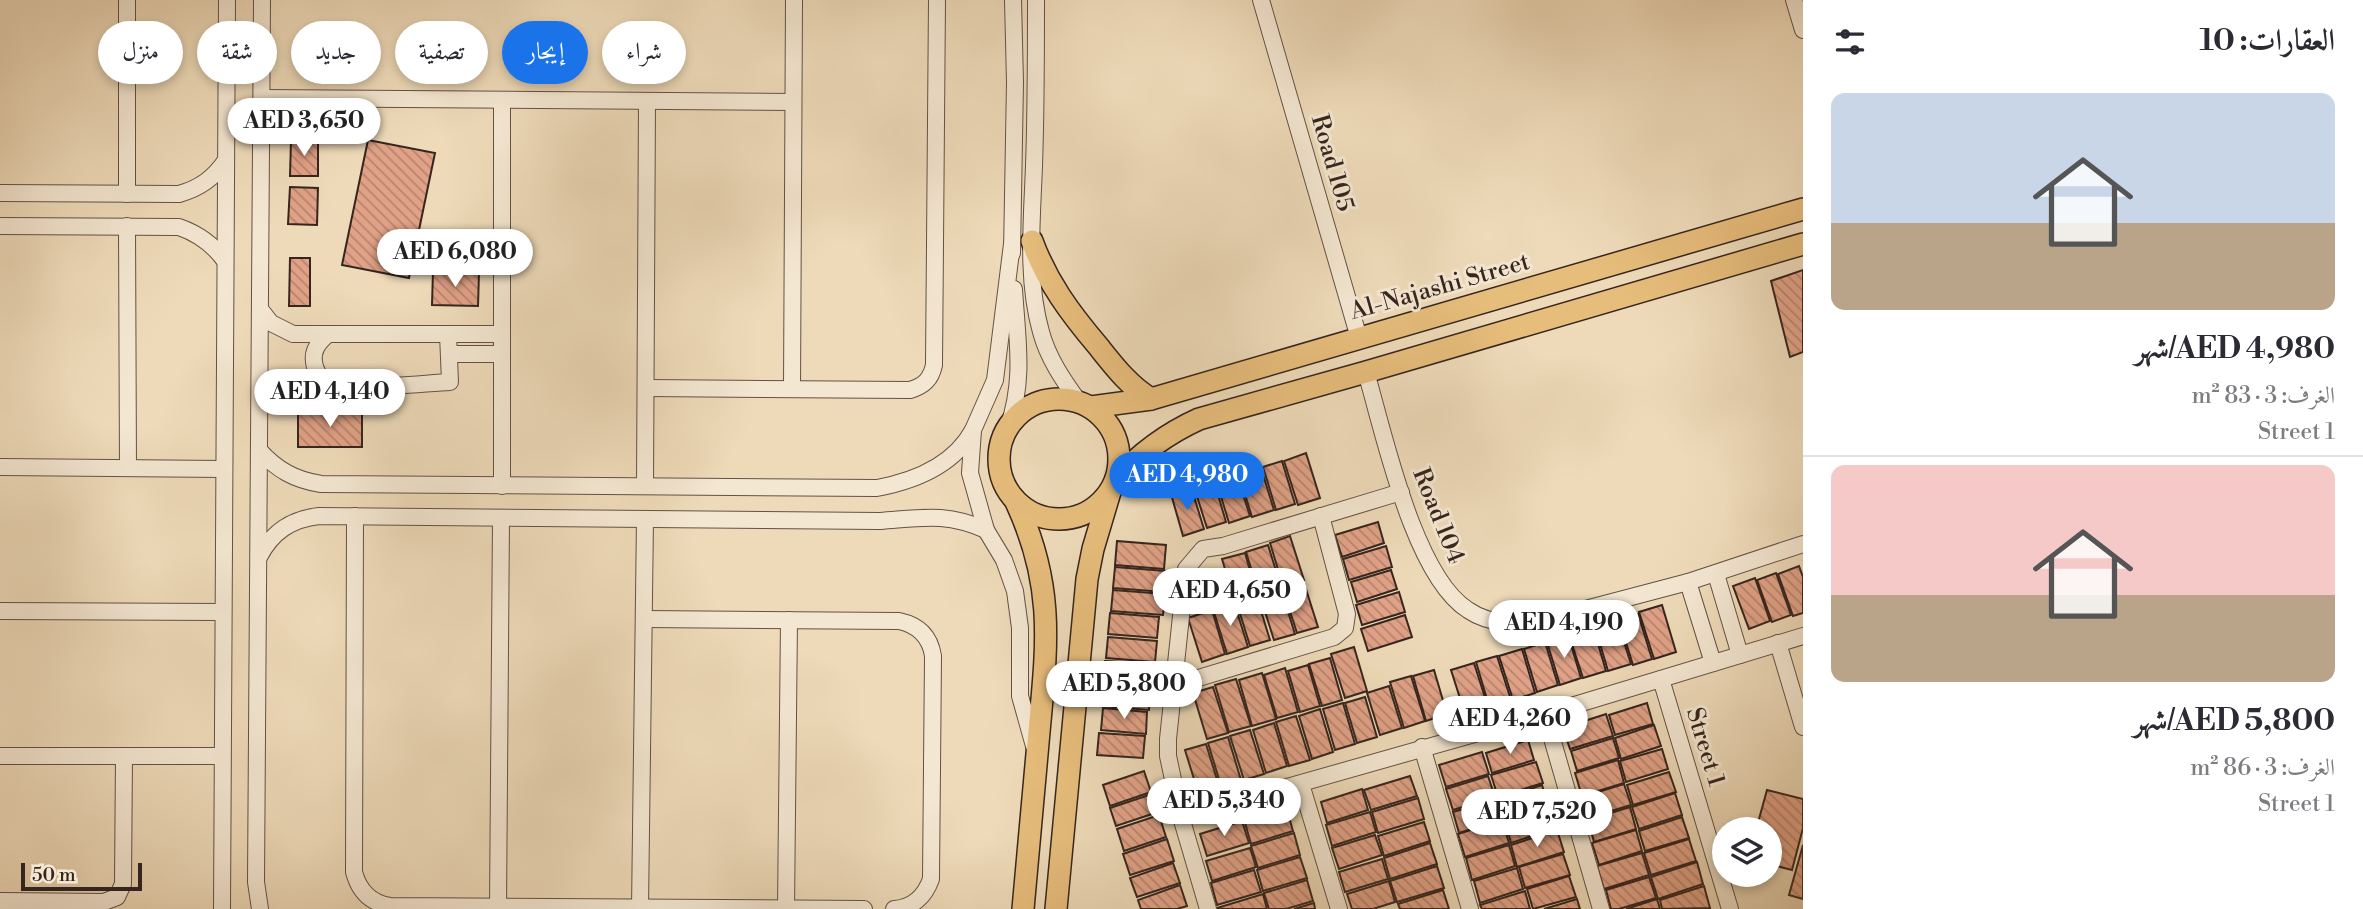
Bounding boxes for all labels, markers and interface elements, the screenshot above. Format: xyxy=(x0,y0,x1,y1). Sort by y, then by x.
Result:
chip: منزل xyxy=(98,21,183,84)
chip: شقة xyxy=(197,21,277,84)
chip: جديد xyxy=(291,21,381,84)
chip: تصفية xyxy=(395,21,488,84)
chip: إيجار xyxy=(502,21,588,84)
chip: شراء xyxy=(602,21,686,84)
text: العقارات: 10 xyxy=(2200,22,2335,60)
icon: filters xyxy=(1831,23,1869,61)
pin: AED 3,650 xyxy=(224,99,384,158)
text: AED 3,650 xyxy=(244,107,364,135)
street label: Road 105 xyxy=(1304,111,1360,215)
icon: home xyxy=(2020,139,2146,265)
pin: AED 6,080 xyxy=(375,230,535,289)
text: AED 6,080 xyxy=(393,238,517,266)
street label: Al-Najashi Street xyxy=(1346,247,1534,327)
text: AED 4,980/شهر xyxy=(2135,330,2335,368)
pin: AED 4,140 xyxy=(250,370,410,429)
text: AED 4,140 xyxy=(270,378,390,406)
text: الغرف: 3 · 83 m² xyxy=(2191,382,2335,410)
text: Street 1 xyxy=(2258,418,2335,446)
pin: AED 4,980 xyxy=(1107,452,1267,512)
text: AED 4,980 xyxy=(1126,461,1248,489)
street label: Road 104 xyxy=(1405,464,1471,568)
icon: home xyxy=(2020,511,2146,637)
pin: AED 4,650 xyxy=(1150,568,1310,628)
text: AED 4,650 xyxy=(1169,577,1291,605)
pin: AED 4,190 xyxy=(1484,600,1644,660)
text: AED 4,190 xyxy=(1504,609,1624,637)
pin: AED 5,800 xyxy=(1044,662,1204,721)
text: AED 5,800 xyxy=(1062,670,1186,698)
pin: AED 4,260 xyxy=(1430,696,1590,756)
text: AED 5,800/شهر xyxy=(2133,702,2335,740)
street label: Street 1 xyxy=(1679,704,1731,790)
text: AED 4,260 xyxy=(1449,705,1571,733)
text: الغرف: 3 · 86 m² xyxy=(2190,754,2335,782)
pin: AED 5,340 xyxy=(1144,778,1304,838)
text: AED 5,340 xyxy=(1163,787,1285,815)
pin: AED 7,520 xyxy=(1457,790,1617,849)
text: Street 1 xyxy=(2258,790,2335,818)
text: AED 7,520 xyxy=(1477,798,1597,826)
map controls xyxy=(1712,817,1782,887)
button: layers xyxy=(1712,817,1782,887)
scale bar xyxy=(21,860,142,892)
text: 50 m xyxy=(32,863,76,887)

